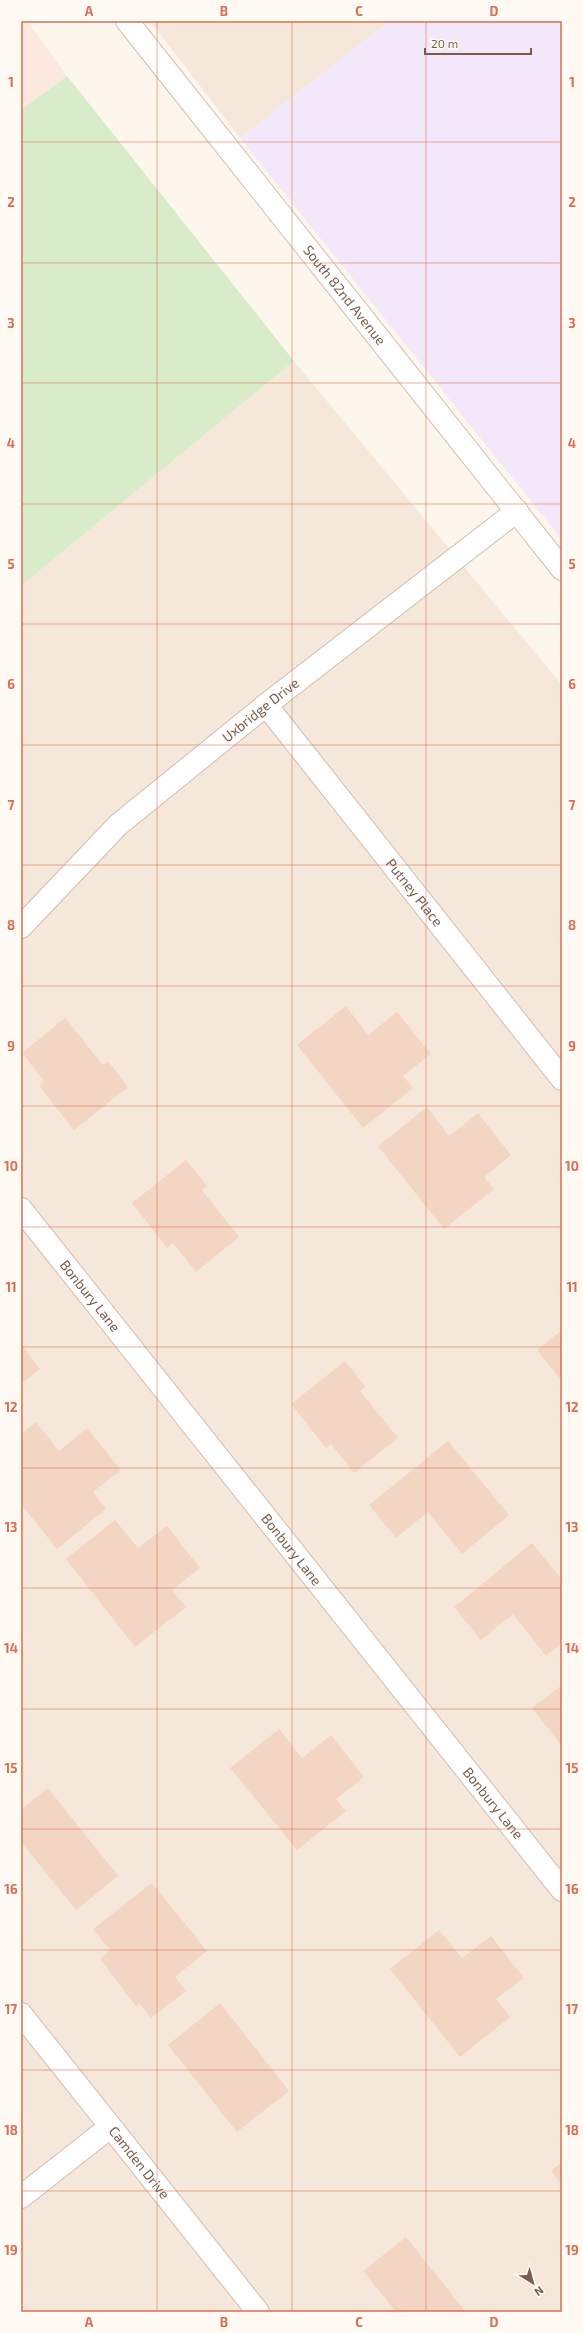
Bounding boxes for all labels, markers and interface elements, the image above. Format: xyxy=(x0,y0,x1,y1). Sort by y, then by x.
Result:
text: A xyxy=(85,3,94,19)
text: B xyxy=(220,3,228,19)
text: C xyxy=(355,3,363,19)
text: D xyxy=(490,3,499,19)
scale bar xyxy=(425,30,531,56)
text: 20 m xyxy=(431,36,458,50)
text: 1 xyxy=(8,74,14,90)
text: 1 xyxy=(569,74,575,90)
text: 2 xyxy=(7,194,15,210)
text: 2 xyxy=(568,194,576,210)
street label: South 82nd Avenue xyxy=(300,241,390,348)
text: 3 xyxy=(7,315,15,331)
text: 3 xyxy=(568,315,576,331)
text: 4 xyxy=(7,435,15,451)
text: 4 xyxy=(568,435,576,451)
text: 5 xyxy=(7,556,15,572)
text: 5 xyxy=(568,556,576,572)
street label: Uxbridge Drive xyxy=(218,674,302,745)
text: 6 xyxy=(7,676,15,692)
text: 6 xyxy=(568,676,576,692)
text: 7 xyxy=(8,797,15,813)
text: 7 xyxy=(569,797,576,813)
street label: Putney Place xyxy=(383,855,447,929)
text: 8 xyxy=(7,917,15,933)
text: 8 xyxy=(568,917,576,933)
text: 9 xyxy=(7,1038,15,1054)
text: 9 xyxy=(568,1038,576,1054)
text: 10 xyxy=(4,1158,18,1174)
text: 10 xyxy=(565,1158,579,1174)
street label: Bonbury Lane xyxy=(57,1256,124,1335)
text: 11 xyxy=(5,1279,17,1295)
text: 11 xyxy=(566,1279,578,1295)
text: 12 xyxy=(4,1399,18,1415)
text: 12 xyxy=(565,1399,579,1415)
street label: Bonbury Lane xyxy=(258,1510,326,1589)
text: 13 xyxy=(5,1519,18,1535)
text: 13 xyxy=(566,1519,579,1535)
text: 14 xyxy=(4,1640,18,1656)
text: 14 xyxy=(565,1640,579,1656)
text: 15 xyxy=(5,1760,17,1776)
text: 15 xyxy=(566,1760,578,1776)
street label: Bonbury Lane xyxy=(460,1764,527,1842)
text: 16 xyxy=(4,1881,18,1897)
text: 16 xyxy=(565,1881,579,1897)
text: 17 xyxy=(5,2001,17,2017)
text: 17 xyxy=(566,2001,578,2017)
text: 18 xyxy=(4,2122,18,2138)
text: 18 xyxy=(565,2122,579,2138)
street label: Camden Drive xyxy=(106,2123,174,2202)
text: 19 xyxy=(4,2242,18,2258)
text: 19 xyxy=(565,2242,579,2258)
north arrow xyxy=(513,2263,553,2303)
text: N xyxy=(532,2284,546,2299)
text: A xyxy=(85,2314,94,2330)
text: B xyxy=(220,2314,228,2330)
text: C xyxy=(355,2314,363,2330)
text: D xyxy=(490,2314,499,2330)

